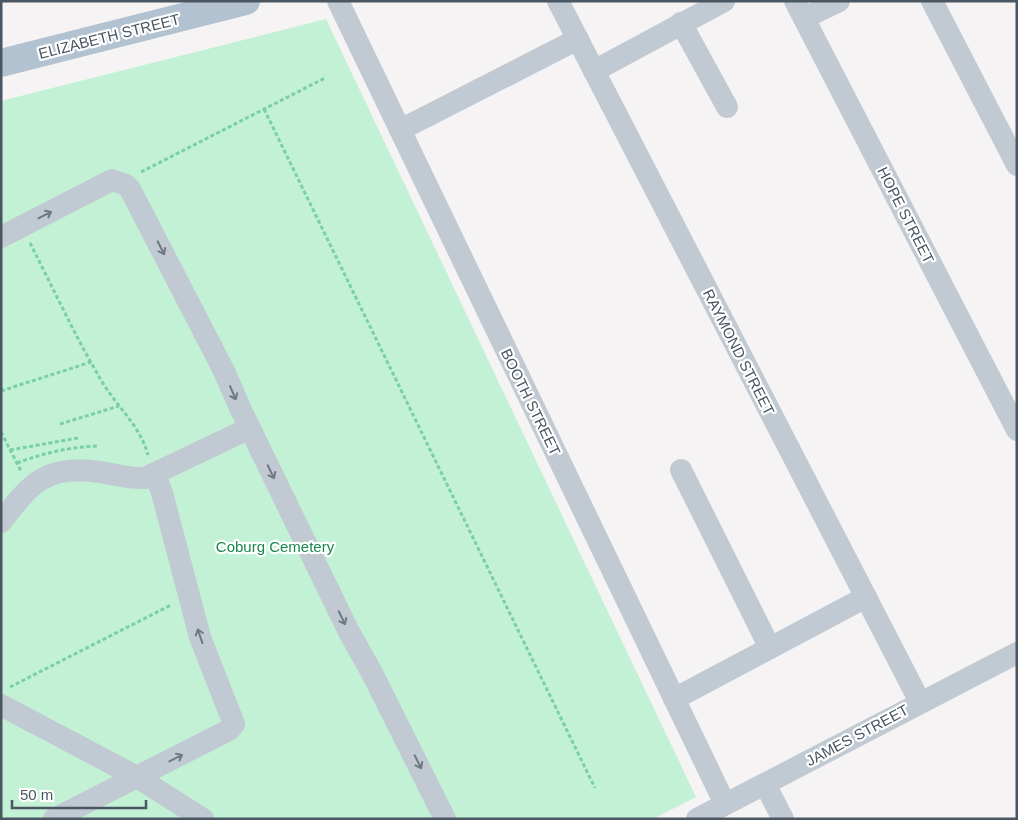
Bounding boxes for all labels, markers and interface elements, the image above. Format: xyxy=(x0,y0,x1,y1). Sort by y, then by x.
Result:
street label: ELIZABETH STREET xyxy=(37,10,181,62)
street label: HOPE STREET xyxy=(874,164,938,266)
one-way arrow xyxy=(37,210,52,220)
one-way arrow xyxy=(157,240,166,255)
street label: RAYMOND STREET xyxy=(700,286,778,418)
street label: BOOTH STREET xyxy=(498,346,564,458)
one-way arrow xyxy=(229,385,239,400)
one-way arrow xyxy=(267,464,276,479)
park label: Coburg Cemetery xyxy=(216,538,335,555)
one-way arrow xyxy=(338,610,348,625)
one-way arrow xyxy=(195,629,204,644)
street label: JAMES STREET xyxy=(803,701,911,769)
one-way arrow xyxy=(168,753,183,762)
one-way arrow xyxy=(414,754,423,769)
scale bar xyxy=(12,778,146,810)
text: 50 m xyxy=(20,786,53,803)

